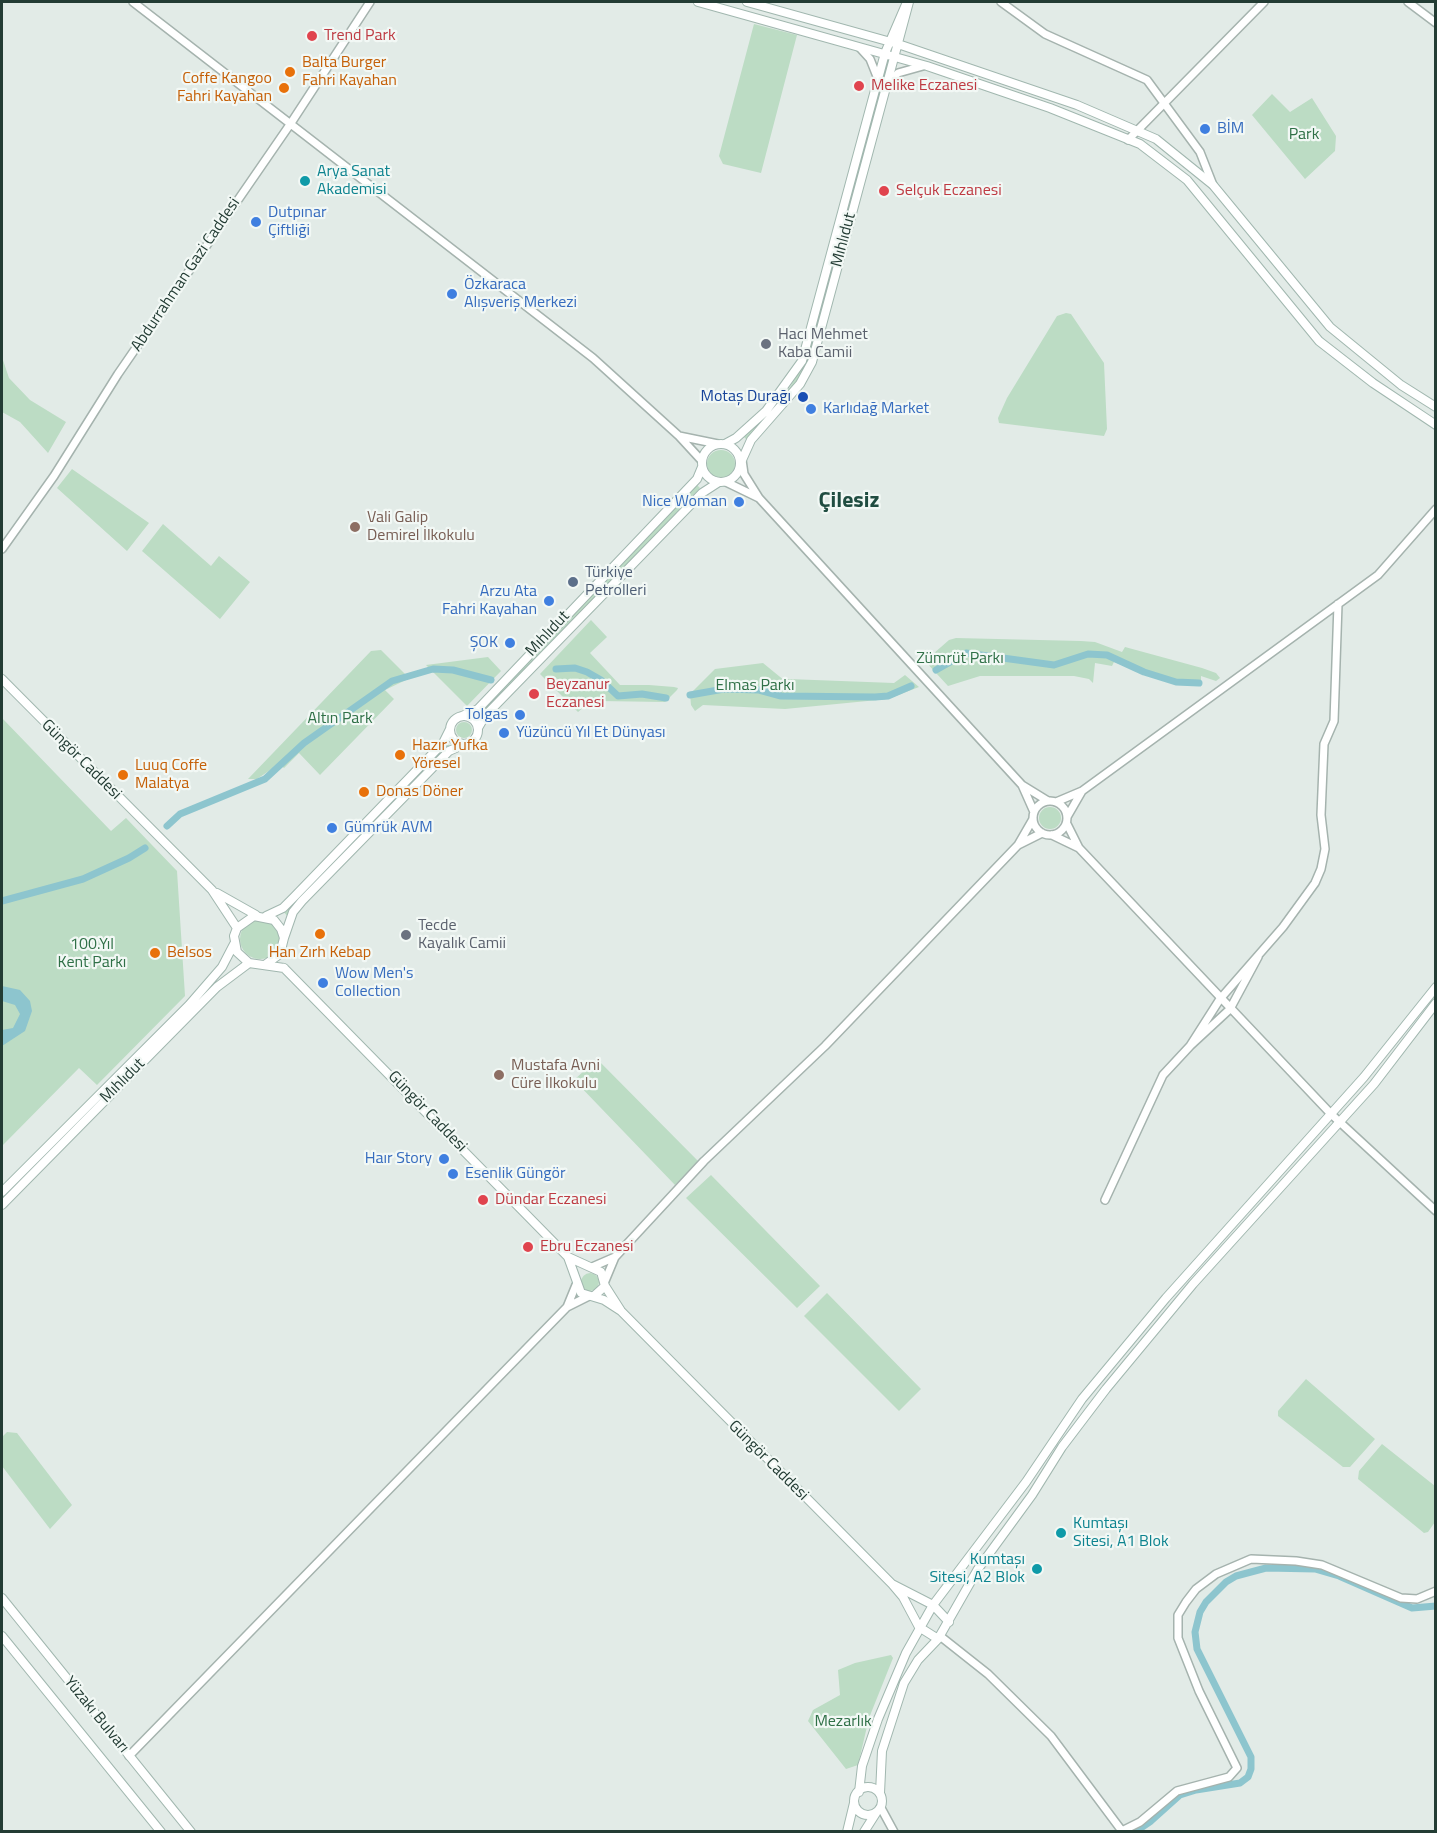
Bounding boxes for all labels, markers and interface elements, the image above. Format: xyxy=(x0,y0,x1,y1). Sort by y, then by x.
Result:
place label: Trend Park xyxy=(324,26,396,46)
marker: Trend Park xyxy=(305,29,319,43)
place label: Balta Burger Fahri Kayahan xyxy=(302,53,397,91)
marker: Balta Burger Fahri Kayahan xyxy=(283,65,297,79)
place label: Coffe Kangoo Fahri Kayahan xyxy=(177,69,272,107)
place label: Melike Eczanesi xyxy=(871,76,977,96)
marker: Melike Eczanesi xyxy=(852,79,866,93)
marker: Coffe Kangoo Fahri Kayahan xyxy=(277,81,291,95)
place label: BİM xyxy=(1217,119,1244,139)
marker: BİM xyxy=(1198,122,1212,136)
park label: Park xyxy=(1289,125,1319,145)
place label: Arya Sanat Akademisi xyxy=(317,162,390,200)
marker: Arya Sanat Akademisi xyxy=(298,174,312,188)
place label: Selçuk Eczanesi xyxy=(896,181,1002,201)
marker: Selçuk Eczanesi xyxy=(877,184,891,198)
street label: Abdurrahman Gazi Caddesi xyxy=(127,195,245,355)
place label: Dutpınar Çiftliği xyxy=(268,203,327,241)
street label: Mıhlıdut xyxy=(828,211,860,269)
marker: Dutpınar Çiftliği xyxy=(249,215,263,229)
place label: Özkaraca Alışveriş Merkezi xyxy=(464,275,577,313)
marker: Özkaraca Alışveriş Merkezi xyxy=(445,287,459,301)
place label: Hacı Mehmet Kaba Camii xyxy=(778,325,868,363)
marker: Hacı Mehmet Kaba Camii xyxy=(759,337,773,351)
place label: Motaş Durağı xyxy=(701,387,791,407)
marker: Motaş Durağı xyxy=(796,390,810,404)
place label: Karlıdağ Market xyxy=(823,399,929,419)
marker: Karlıdağ Market xyxy=(804,402,818,416)
district label: Çilesiz xyxy=(819,489,879,515)
place label: Nice Woman xyxy=(642,492,727,512)
marker: Nice Woman xyxy=(732,495,746,509)
place label: Vali Galip Demirel İlkokulu xyxy=(367,508,475,546)
marker: Vali Galip Demirel İlkokulu xyxy=(348,520,362,534)
place label: Türkiye Petrolleri xyxy=(585,563,646,601)
marker: Türkiye Petrolleri xyxy=(566,575,580,589)
place label: Arzu Ata Fahri Kayahan xyxy=(442,582,537,620)
marker: Arzu Ata Fahri Kayahan xyxy=(542,594,556,608)
street label: Mıhlıdut xyxy=(522,607,574,661)
place label: ŞOK xyxy=(470,633,498,653)
marker: ŞOK xyxy=(503,636,517,650)
park label: Zümrüt Parkı xyxy=(916,649,1004,669)
place label: Beyzanur Eczanesi xyxy=(546,675,609,713)
park label: Elmas Parkı xyxy=(715,676,795,696)
marker: Beyzanur Eczanesi xyxy=(527,687,541,701)
place label: Tolgas xyxy=(465,705,508,725)
marker: Tolgas xyxy=(513,708,527,722)
park label: Altın Park xyxy=(307,709,373,729)
street label: Güngör Caddesi xyxy=(37,716,125,804)
place label: Yüzüncü Yıl Et Dünyası xyxy=(516,723,666,743)
marker: Yüzüncü Yıl Et Dünyası xyxy=(497,726,511,740)
place label: Hazır Yufka Yöresel xyxy=(412,736,488,774)
marker: Hazır Yufka Yöresel xyxy=(393,748,407,762)
place label: Luuq Coffe Malatya xyxy=(135,756,207,794)
marker: Luuq Coffe Malatya xyxy=(116,768,130,782)
place label: Donas Döner xyxy=(376,782,463,802)
marker: Donas Döner xyxy=(357,785,371,799)
place label: Gümrük AVM xyxy=(344,818,433,838)
marker: Gümrük AVM xyxy=(325,821,339,835)
place label: Tecde Kayalık Camii xyxy=(418,916,506,954)
marker: Han Zırh Kebap xyxy=(313,927,327,941)
marker: Tecde Kayalık Camii xyxy=(399,928,413,942)
park label: 100.Yıl Kent Parkı xyxy=(58,935,126,973)
place label: Belsos xyxy=(167,943,212,963)
place label: Han Zırh Kebap xyxy=(269,943,371,963)
marker: Belsos xyxy=(148,946,162,960)
place label: Wow Men's Collection xyxy=(335,964,413,1002)
marker: Wow Men's Collection xyxy=(316,976,330,990)
street label: Mıhlıdut xyxy=(97,1055,149,1107)
place label: Mustafa Avni Cüre İlkokulu xyxy=(511,1056,600,1094)
street label: Güngör Caddesi xyxy=(384,1067,470,1157)
marker: Mustafa Avni Cüre İlkokulu xyxy=(492,1068,506,1082)
place label: Haır Story xyxy=(365,1149,432,1169)
marker: Haır Story xyxy=(437,1152,451,1166)
place label: Esenlik Güngör xyxy=(465,1164,565,1184)
marker: Esenlik Güngör xyxy=(446,1167,460,1181)
place label: Dündar Eczanesi xyxy=(495,1190,607,1210)
marker: Dündar Eczanesi xyxy=(476,1193,490,1207)
place label: Ebru Eczanesi xyxy=(540,1237,633,1257)
marker: Ebru Eczanesi xyxy=(521,1240,535,1254)
street label: Güngör Caddesi xyxy=(724,1417,812,1505)
place label: Kumtaşı Sitesi, A1 Blok xyxy=(1073,1514,1169,1552)
marker: Kumtaşı Sitesi, A1 Blok xyxy=(1054,1526,1068,1540)
place label: Kumtaşı Sitesi, A2 Blok xyxy=(929,1550,1025,1588)
marker: Kumtaşı Sitesi, A2 Blok xyxy=(1030,1562,1044,1576)
street label: Yüzakı Bulvarı xyxy=(59,1673,133,1757)
park label: Mezarlık xyxy=(814,1712,872,1732)

